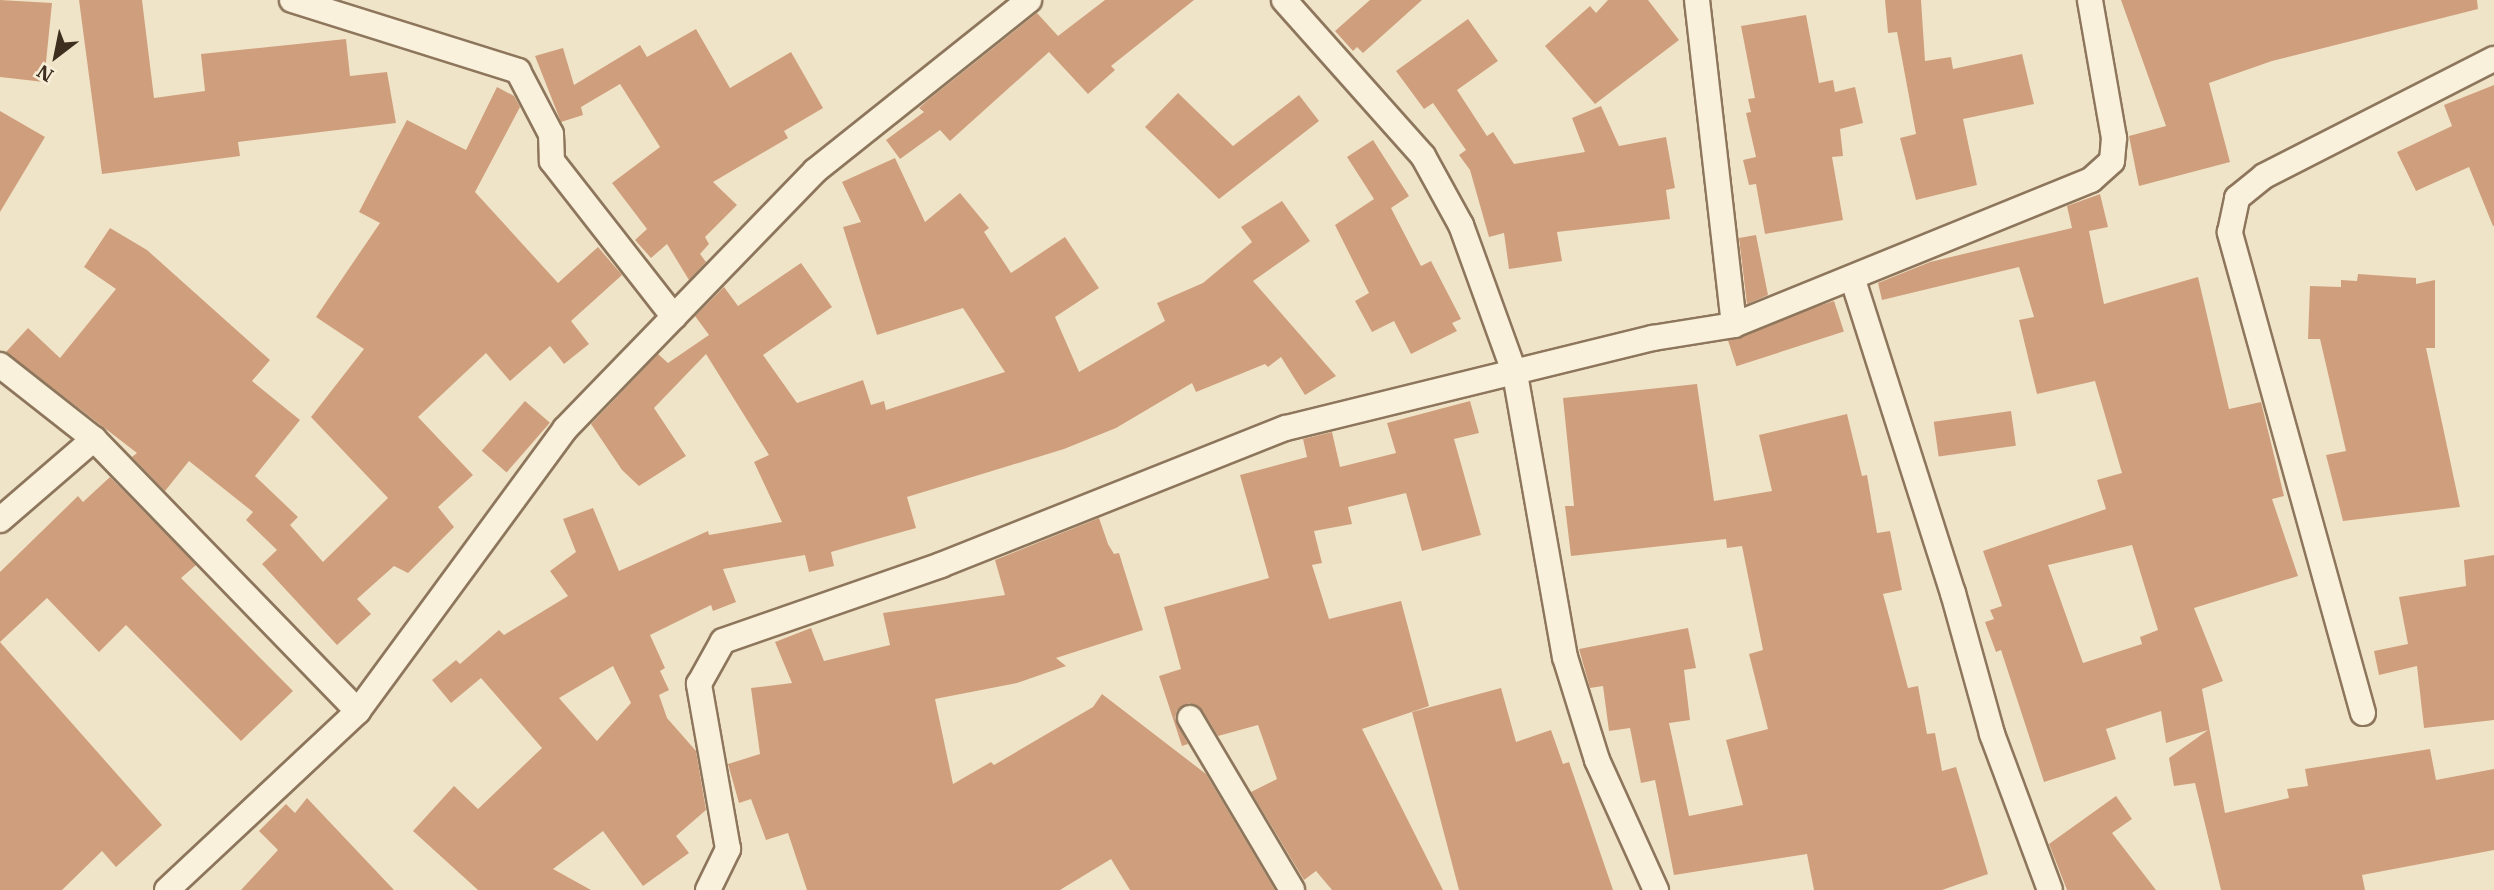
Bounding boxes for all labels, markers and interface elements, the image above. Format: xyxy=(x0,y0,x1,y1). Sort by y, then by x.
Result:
north arrow xyxy=(21,21,91,91)
text: N xyxy=(32,60,58,88)

